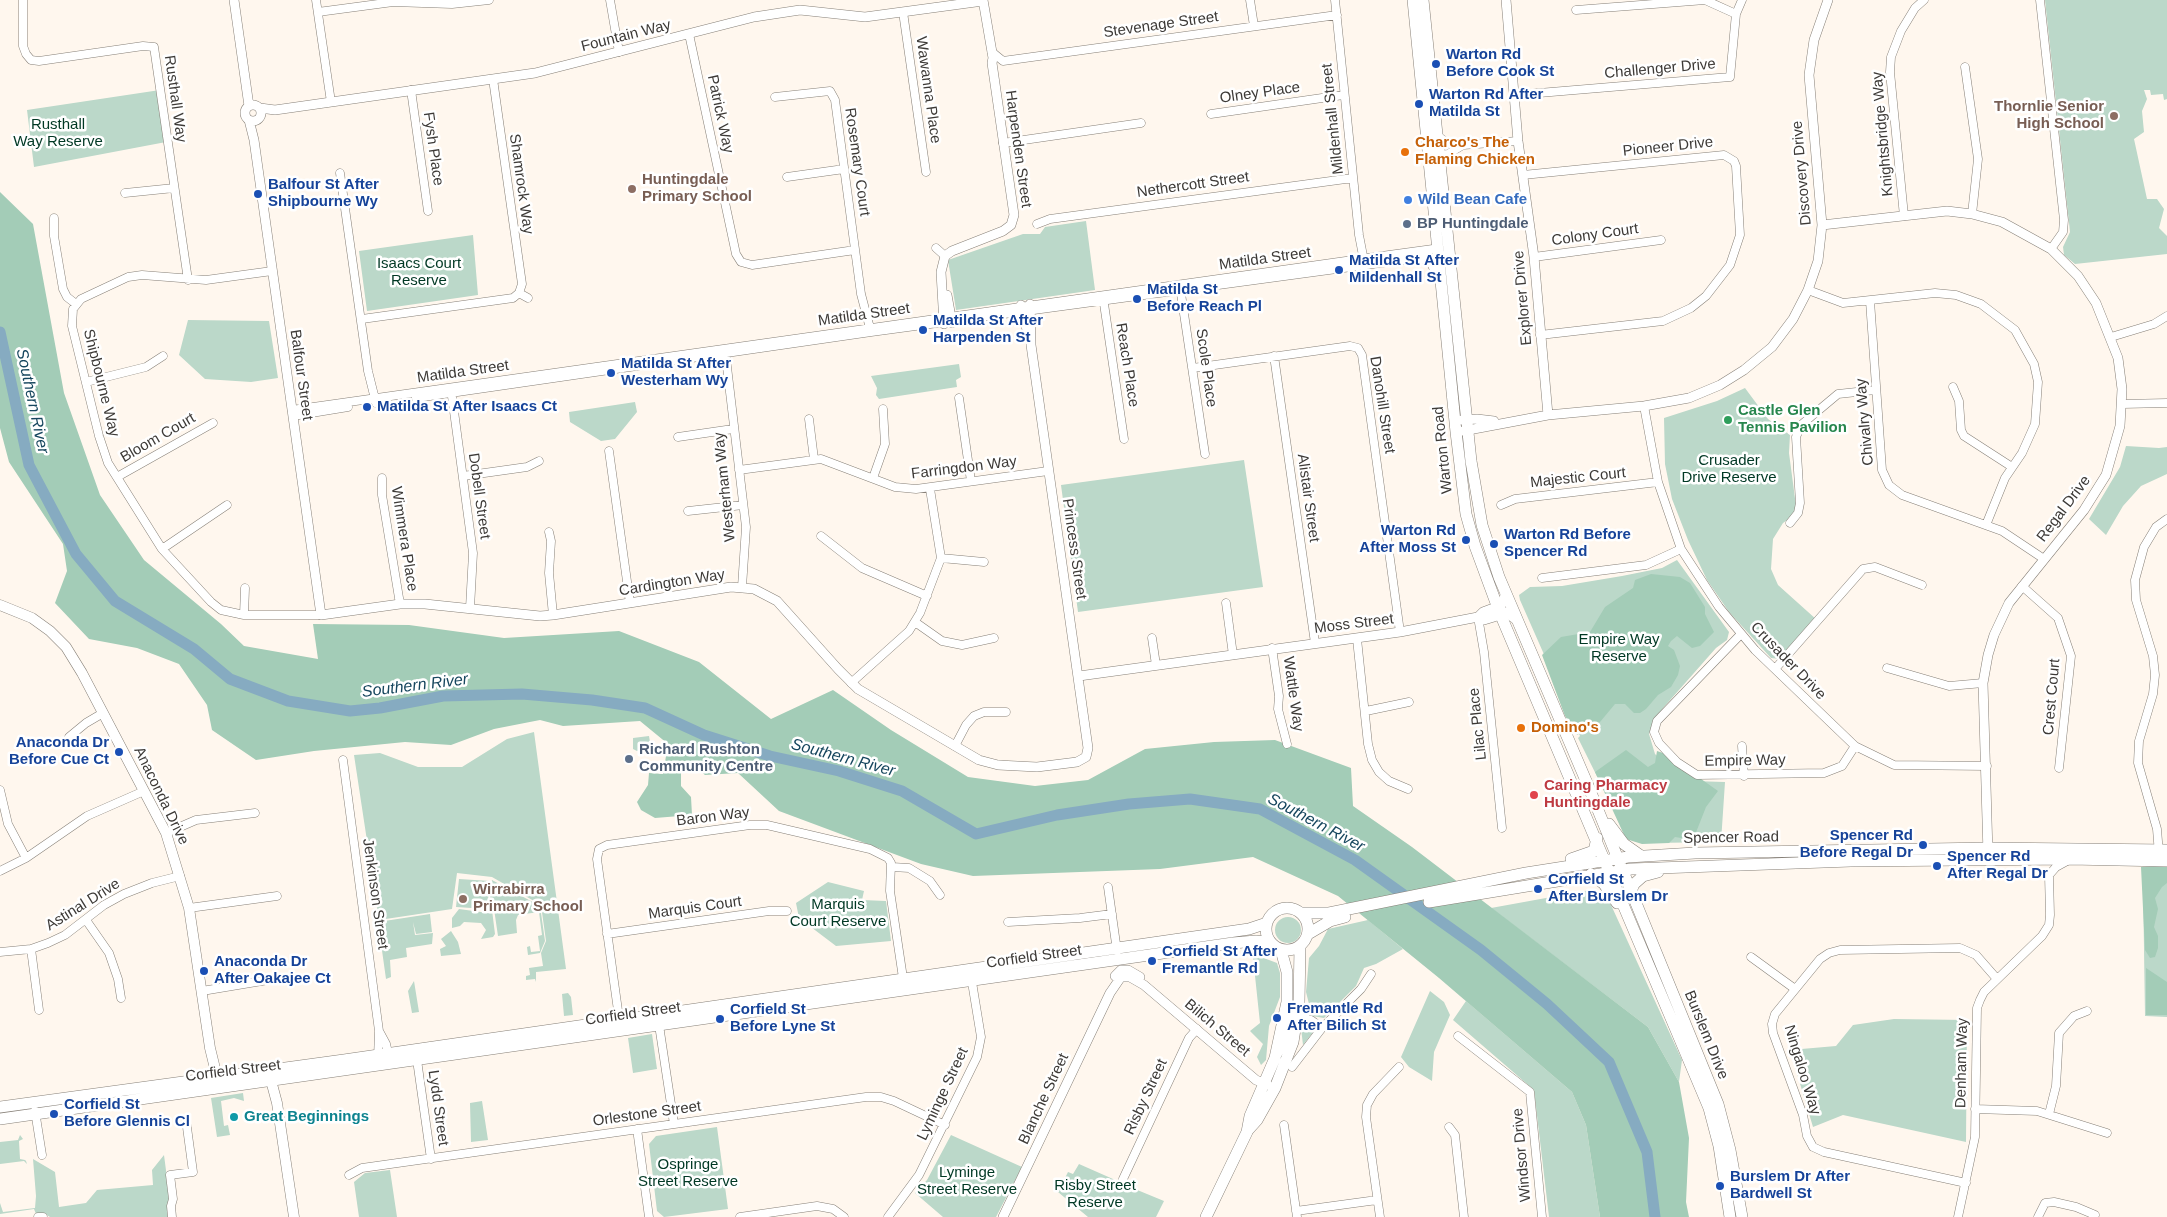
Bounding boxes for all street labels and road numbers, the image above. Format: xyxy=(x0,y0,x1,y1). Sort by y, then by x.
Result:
street label: Stevenage Street xyxy=(1102,8,1220,42)
street label: Fountain Way xyxy=(579,16,673,56)
street label: Wawanna Place xyxy=(912,35,944,145)
street label: Rusthall Way xyxy=(160,54,190,144)
street label: Challenger Drive xyxy=(1604,55,1716,83)
street label: Mildenhall Street xyxy=(1318,63,1348,175)
street label: Knightsbridge Way xyxy=(1869,71,1897,197)
street label: Patrick Way xyxy=(703,73,737,155)
street label: Olney Place xyxy=(1219,78,1301,108)
street label: Harpenden Street xyxy=(1001,89,1035,209)
street label: Rosemary Court xyxy=(840,107,874,217)
street label: Fysh Place xyxy=(419,111,447,187)
street label: Discovery Drive xyxy=(1788,120,1816,226)
street label: Shamrock Way xyxy=(505,133,537,235)
street label: Pioneer Drive xyxy=(1622,133,1714,161)
street label: Nethercott Street xyxy=(1136,168,1250,202)
street label: Colony Court xyxy=(1550,220,1640,250)
street label: Matilda Street xyxy=(1218,244,1312,274)
street label: Explorer Drive xyxy=(1510,250,1536,346)
street label: Matilda Street xyxy=(817,300,911,330)
street label: Reach Place xyxy=(1111,322,1143,408)
street label: Shipbourne Way xyxy=(79,327,123,439)
street label: Balfour Street xyxy=(286,328,316,422)
street label: Scole Place xyxy=(1192,328,1220,408)
street label: Danohill Street xyxy=(1365,355,1399,455)
street label: Matilda Street xyxy=(416,357,510,387)
street label: Chivalry Way xyxy=(1852,377,1878,467)
street label: Warton Road xyxy=(1429,405,1457,495)
street label: Bloom Court xyxy=(117,409,199,467)
street label: Westerham Way xyxy=(710,431,740,543)
street label: Dobell Street xyxy=(464,452,494,540)
street label: Farringdon Way xyxy=(910,453,1018,483)
street label: Alistair Street xyxy=(1293,453,1323,543)
street label: Majestic Court xyxy=(1529,464,1627,492)
street label: Regal Drive xyxy=(2033,472,2095,546)
street label: Wimmera Place xyxy=(387,485,421,593)
street label: Princess Street xyxy=(1058,497,1090,601)
street label: Cardington Way xyxy=(618,566,726,600)
street label: Moss Street xyxy=(1313,610,1395,638)
street label: Crusader Drive xyxy=(1746,618,1830,704)
street label: Wattle Way xyxy=(1279,655,1307,733)
street label: Crest Court xyxy=(2040,658,2064,736)
street label: Lilac Place xyxy=(1465,687,1491,761)
street label: Anaconda Drive xyxy=(130,744,192,848)
street label: Empire Way xyxy=(1704,751,1786,771)
street label: Baron Way xyxy=(675,804,751,830)
street label: Spencer Road xyxy=(1683,828,1779,848)
street label: Jenkinson Street xyxy=(358,837,392,951)
street label: Astinal Drive xyxy=(43,875,123,935)
street label: Marquis Court xyxy=(647,893,743,923)
street label: Corfield Street xyxy=(985,941,1083,973)
street label: Burslem Drive xyxy=(1680,988,1732,1082)
street label: Bilich Street xyxy=(1181,995,1253,1061)
street label: Corfield Street xyxy=(584,998,682,1030)
street label: Denham Way xyxy=(1952,1018,1972,1108)
street label: Ningaloo Way xyxy=(1780,1023,1824,1117)
street label: Lyminge Street xyxy=(914,1045,972,1143)
street label: Blanche Street xyxy=(1015,1051,1073,1147)
street label: Corfield Street xyxy=(184,1056,282,1086)
street label: Risby Street xyxy=(1121,1056,1171,1138)
street label: Lydd Street xyxy=(424,1069,452,1147)
street label: Orlestone Street xyxy=(592,1097,702,1131)
street label: Windsor Drive xyxy=(1509,1107,1535,1203)

